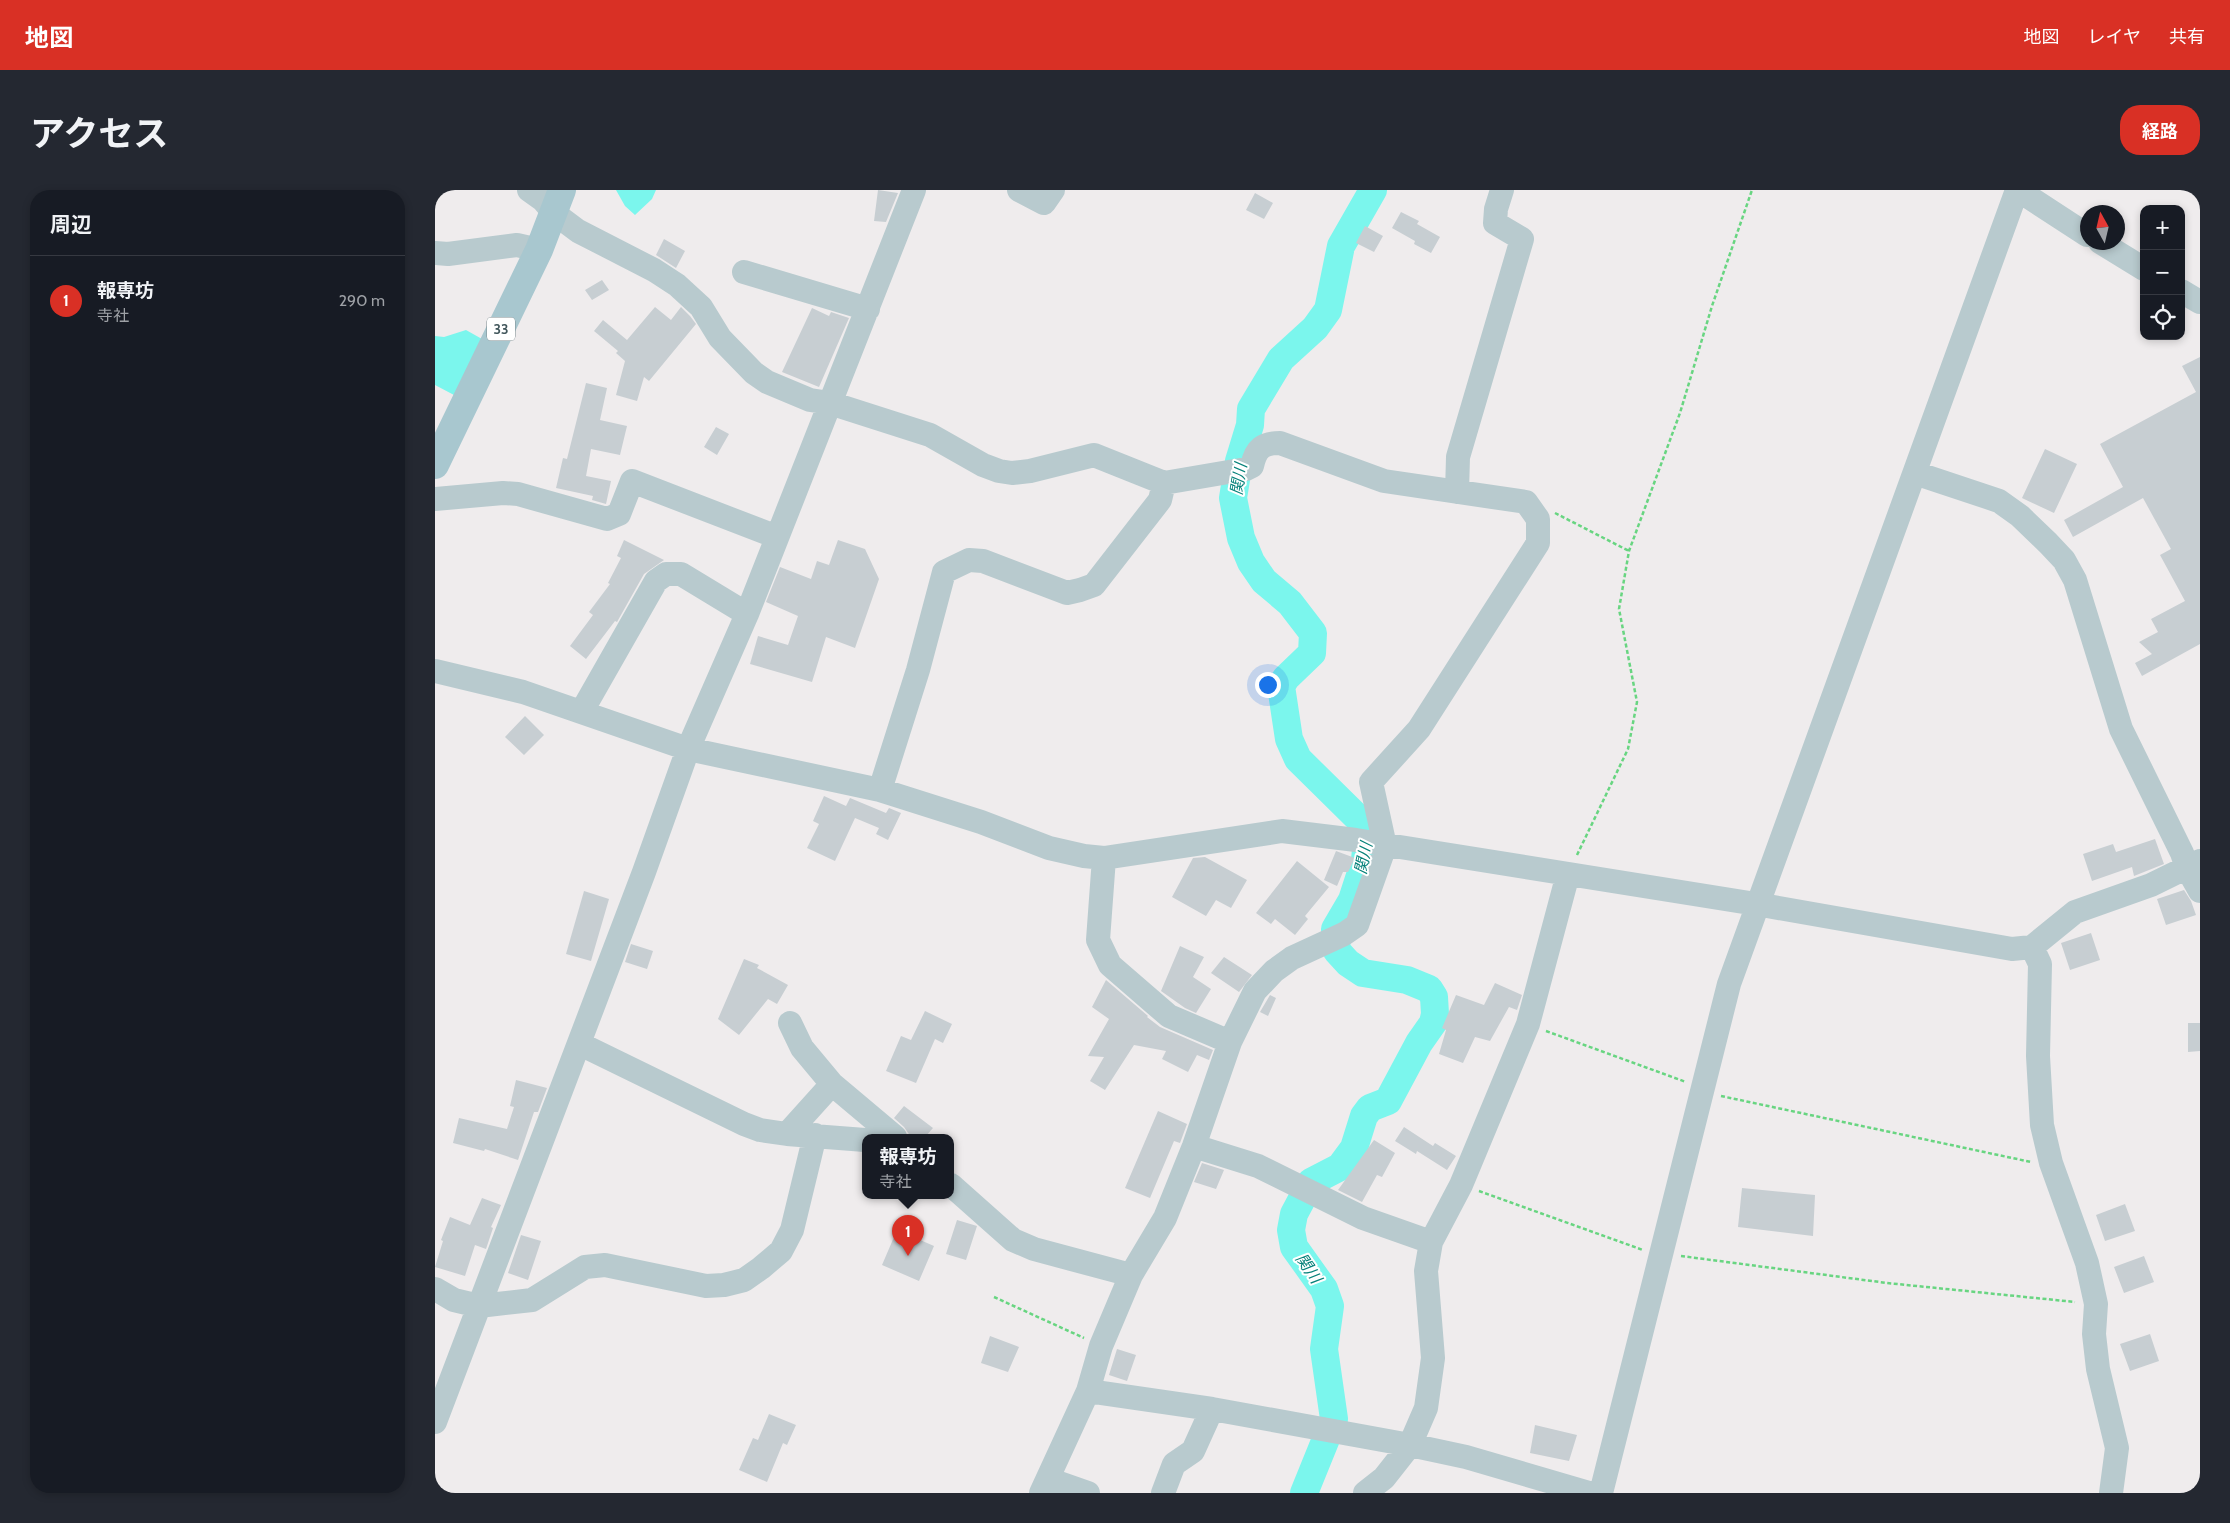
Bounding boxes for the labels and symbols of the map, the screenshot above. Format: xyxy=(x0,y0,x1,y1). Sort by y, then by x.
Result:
north arrow xyxy=(2080,205,2125,250)
road number: 33 xyxy=(487,318,515,340)
water label: 関川 xyxy=(1227,460,1251,496)
your location xyxy=(1255,672,1281,698)
water label: 関川 xyxy=(1351,839,1377,876)
pin: 1 xyxy=(892,1215,924,1256)
water label: 関川 xyxy=(1292,1250,1327,1288)

